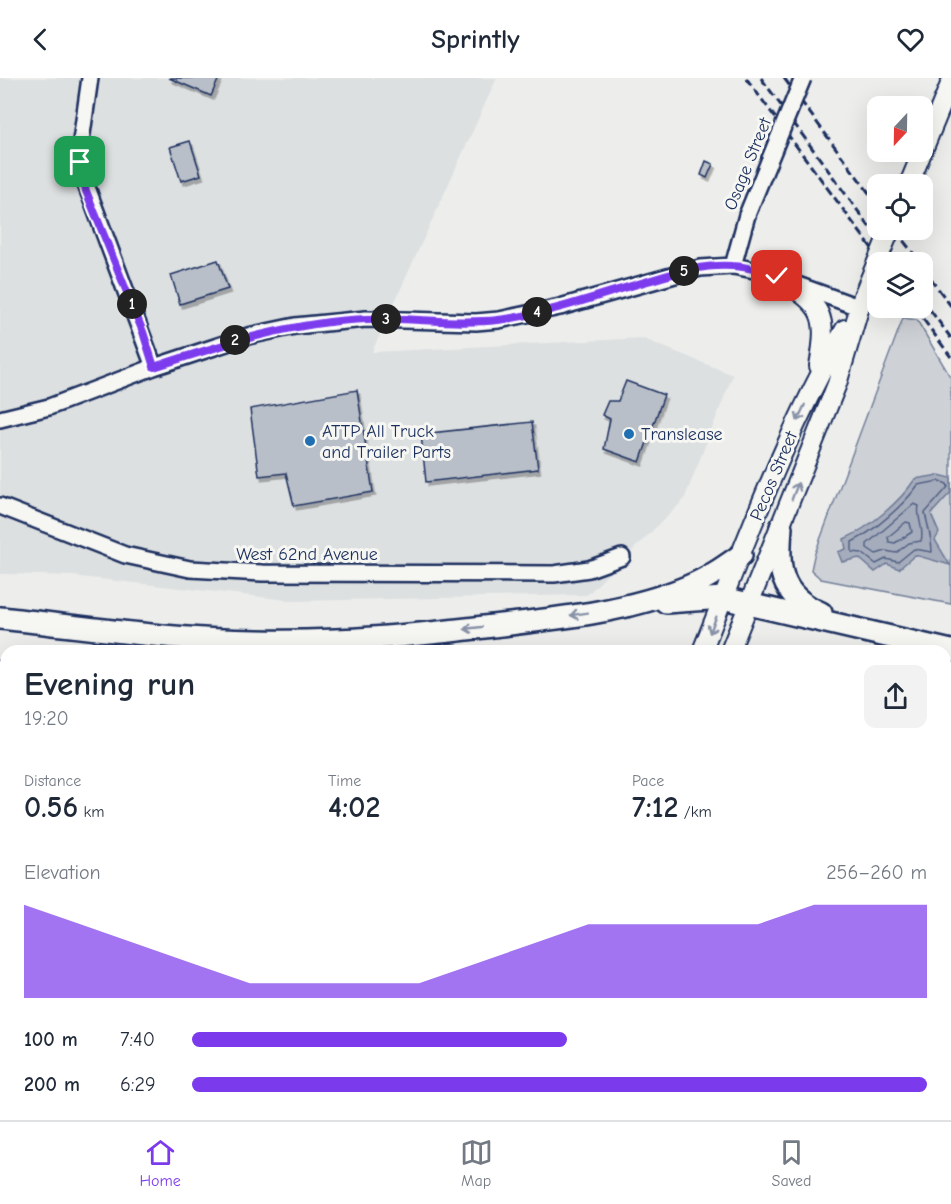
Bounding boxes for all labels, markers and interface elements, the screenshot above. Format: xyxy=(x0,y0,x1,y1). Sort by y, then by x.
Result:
icon: back xyxy=(24,23,57,56)
icon: heart xyxy=(894,23,927,56)
text: Sprintly xyxy=(431,24,520,55)
north arrow xyxy=(867,96,933,162)
map controls xyxy=(867,96,933,318)
street label: Osage Street xyxy=(720,114,776,213)
pin xyxy=(54,136,105,187)
icon: arrive xyxy=(63,145,96,178)
button: locate xyxy=(867,174,933,240)
pin xyxy=(751,250,802,301)
button: layers xyxy=(867,252,933,318)
pin: 5 xyxy=(669,256,699,286)
icon: check xyxy=(760,259,793,292)
text: 5 xyxy=(680,262,688,280)
pin: 1 xyxy=(117,289,147,319)
text: 1 xyxy=(129,295,135,313)
pin: 4 xyxy=(522,297,552,327)
text: 4 xyxy=(533,303,541,321)
pin: 3 xyxy=(371,304,401,334)
text: 3 xyxy=(382,310,390,328)
pin: 2 xyxy=(220,325,250,355)
text: 2 xyxy=(231,331,239,349)
one-way arrow xyxy=(794,404,806,422)
place label: ATTP All Truck and Trailer Parts xyxy=(322,421,451,463)
place label: Translease xyxy=(641,424,723,445)
marker: Translease xyxy=(622,427,636,441)
street label: Pecos Street xyxy=(746,427,803,524)
marker: ATTP All Truck and Trailer Parts xyxy=(303,434,317,448)
one-way arrow xyxy=(790,482,801,500)
street label: West 62nd Avenue xyxy=(236,544,378,565)
one-way arrow xyxy=(570,609,589,620)
one-way arrow xyxy=(707,615,718,633)
one-way arrow xyxy=(464,623,484,634)
text: Evening run xyxy=(24,665,195,703)
button: share xyxy=(864,665,927,728)
text: 19:20 xyxy=(24,707,69,730)
text: Distance xyxy=(24,772,81,790)
text: Time xyxy=(328,772,361,790)
text: Pace xyxy=(632,772,664,790)
text: 0.56 xyxy=(24,790,78,825)
text: 4:02 xyxy=(328,790,380,825)
text: 7:12 xyxy=(632,790,678,825)
text: km xyxy=(78,803,105,821)
text: /km xyxy=(678,803,712,821)
text: Elevation xyxy=(24,861,101,884)
text: 256–260 m xyxy=(826,861,927,884)
text: 100 m xyxy=(24,1028,78,1051)
text: 7:40 xyxy=(120,1028,155,1051)
text: 200 m xyxy=(24,1073,80,1096)
text: 6:29 xyxy=(120,1073,156,1096)
tab: Home xyxy=(139,1136,181,1190)
tab: Map xyxy=(460,1136,493,1190)
tab: Saved xyxy=(772,1136,812,1190)

